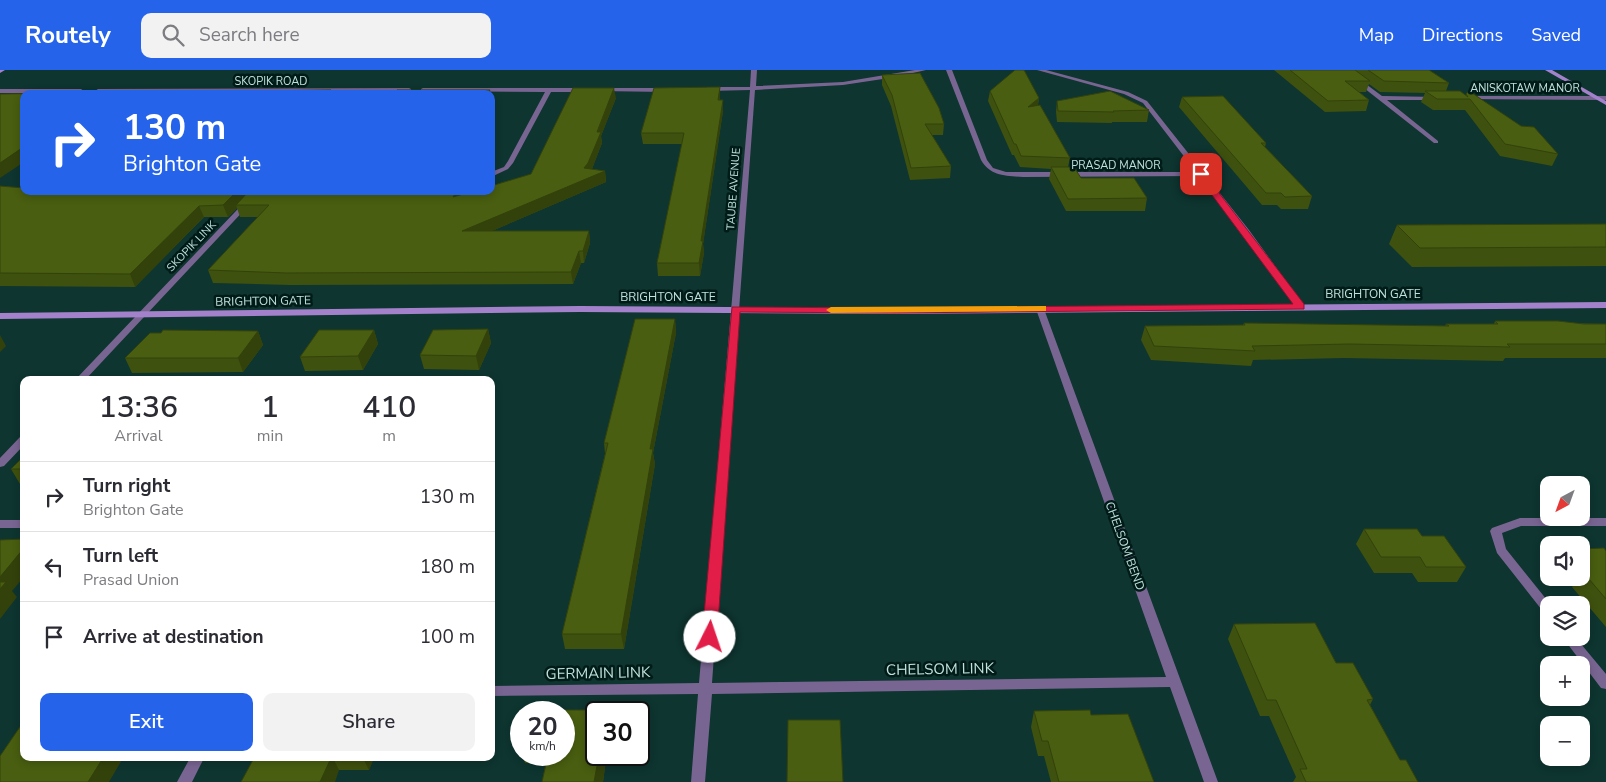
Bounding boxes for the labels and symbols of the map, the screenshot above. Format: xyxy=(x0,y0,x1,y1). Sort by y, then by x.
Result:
street label: SKOPIK ROAD xyxy=(234,74,308,89)
street label: ANISKOTAW MANOR xyxy=(1470,81,1581,96)
street label: TAUBE AVENUE xyxy=(723,147,744,231)
pin xyxy=(1180,153,1222,195)
street label: PRASAD MANOR xyxy=(1071,158,1161,173)
street label: SKOPIK LINK xyxy=(163,217,220,275)
street label: BRIGHTON GATE xyxy=(1325,286,1421,302)
street label: BRIGHTON GATE xyxy=(620,289,716,305)
street label: BRIGHTON GATE xyxy=(215,292,311,310)
north arrow xyxy=(1540,476,1590,526)
street label: CHELSOM BEND xyxy=(1102,499,1149,593)
position arrow xyxy=(683,610,735,662)
street label: CHELSOM LINK xyxy=(886,658,995,680)
street label: GERMAIN LINK xyxy=(545,662,651,684)
speed limit sign: 30 xyxy=(585,701,650,766)

